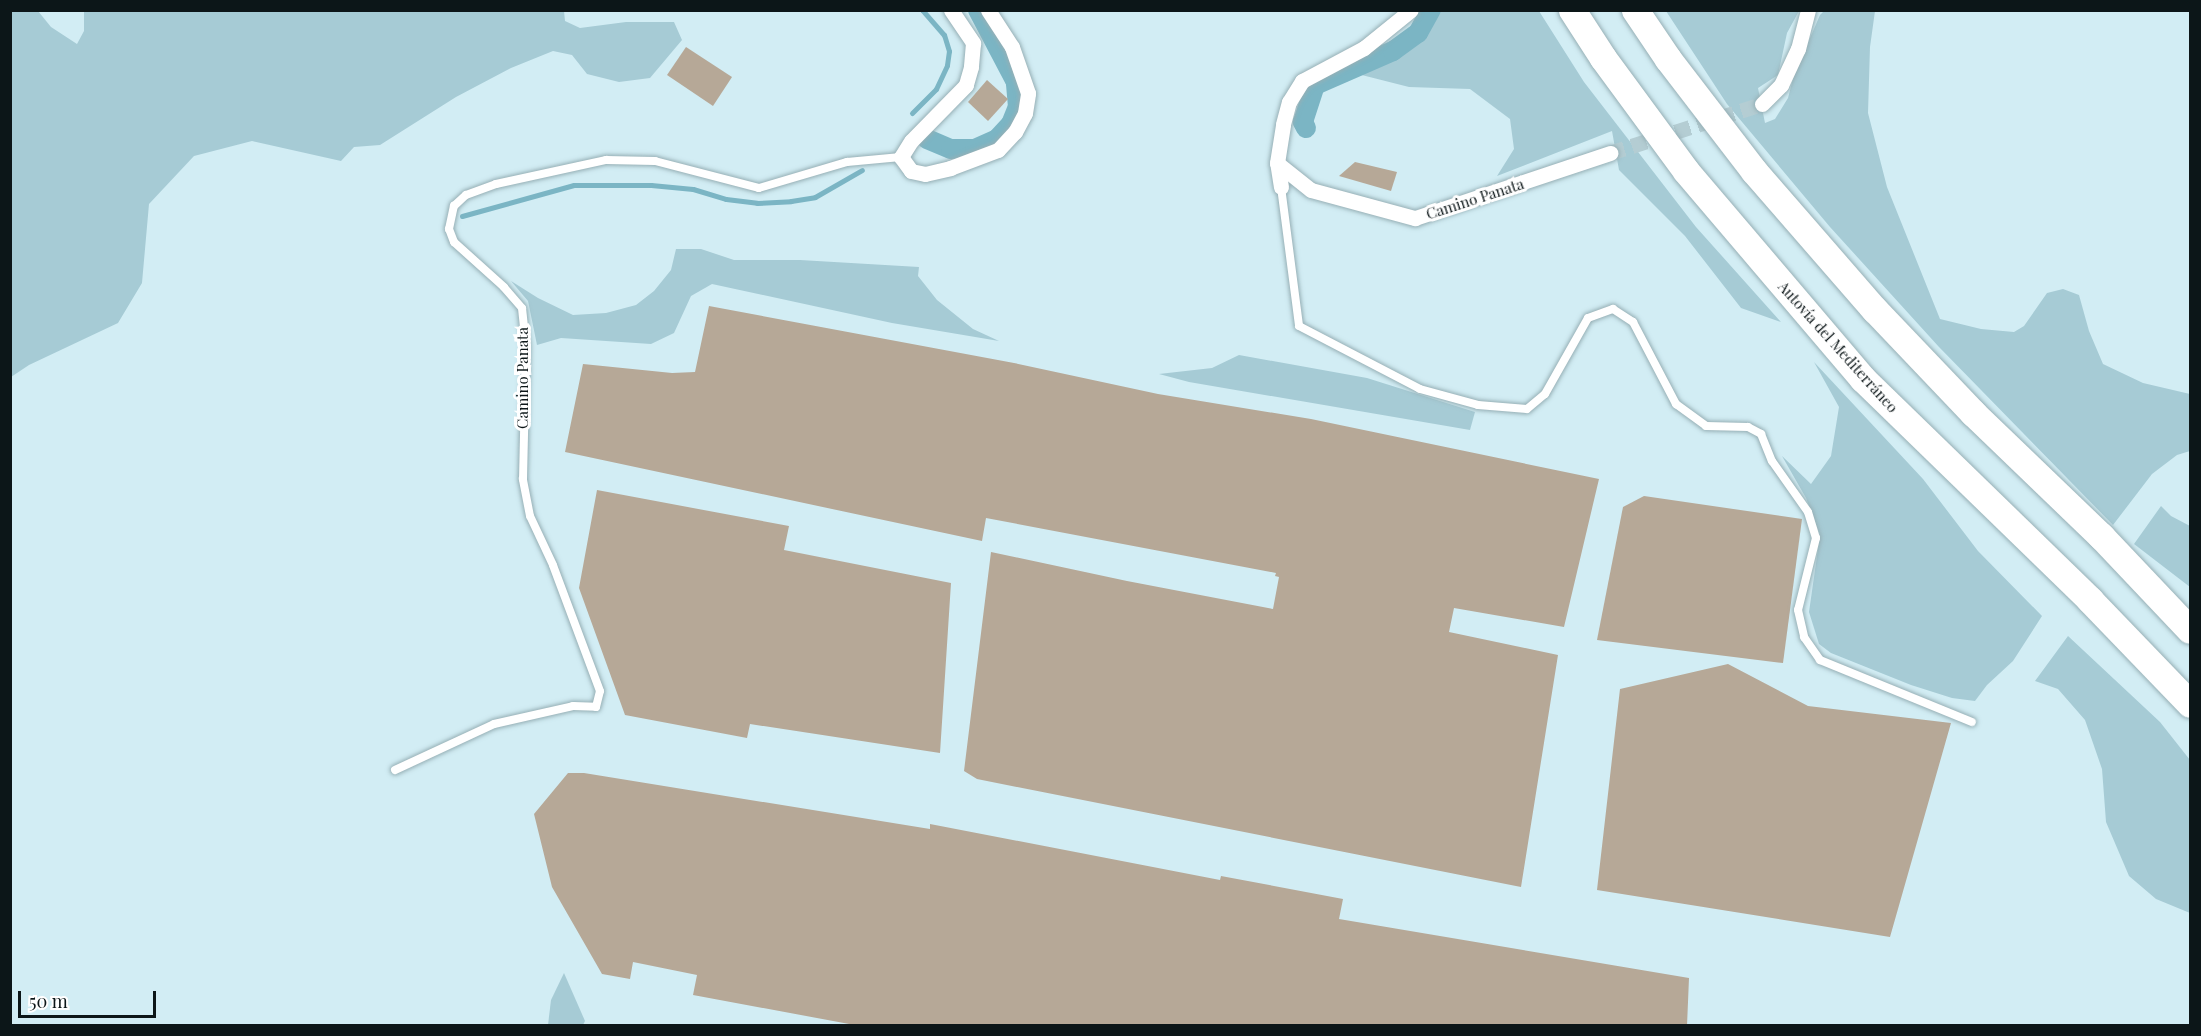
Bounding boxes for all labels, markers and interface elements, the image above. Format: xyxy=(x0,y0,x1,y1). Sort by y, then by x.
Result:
street label: Camino Panata xyxy=(1424,175,1526,223)
street label: Autovía del Mediterráneo xyxy=(1774,278,1902,416)
street label: Camino Panata xyxy=(514,327,532,429)
scale bar xyxy=(21,979,159,1017)
text: 50 m xyxy=(29,989,68,1013)

